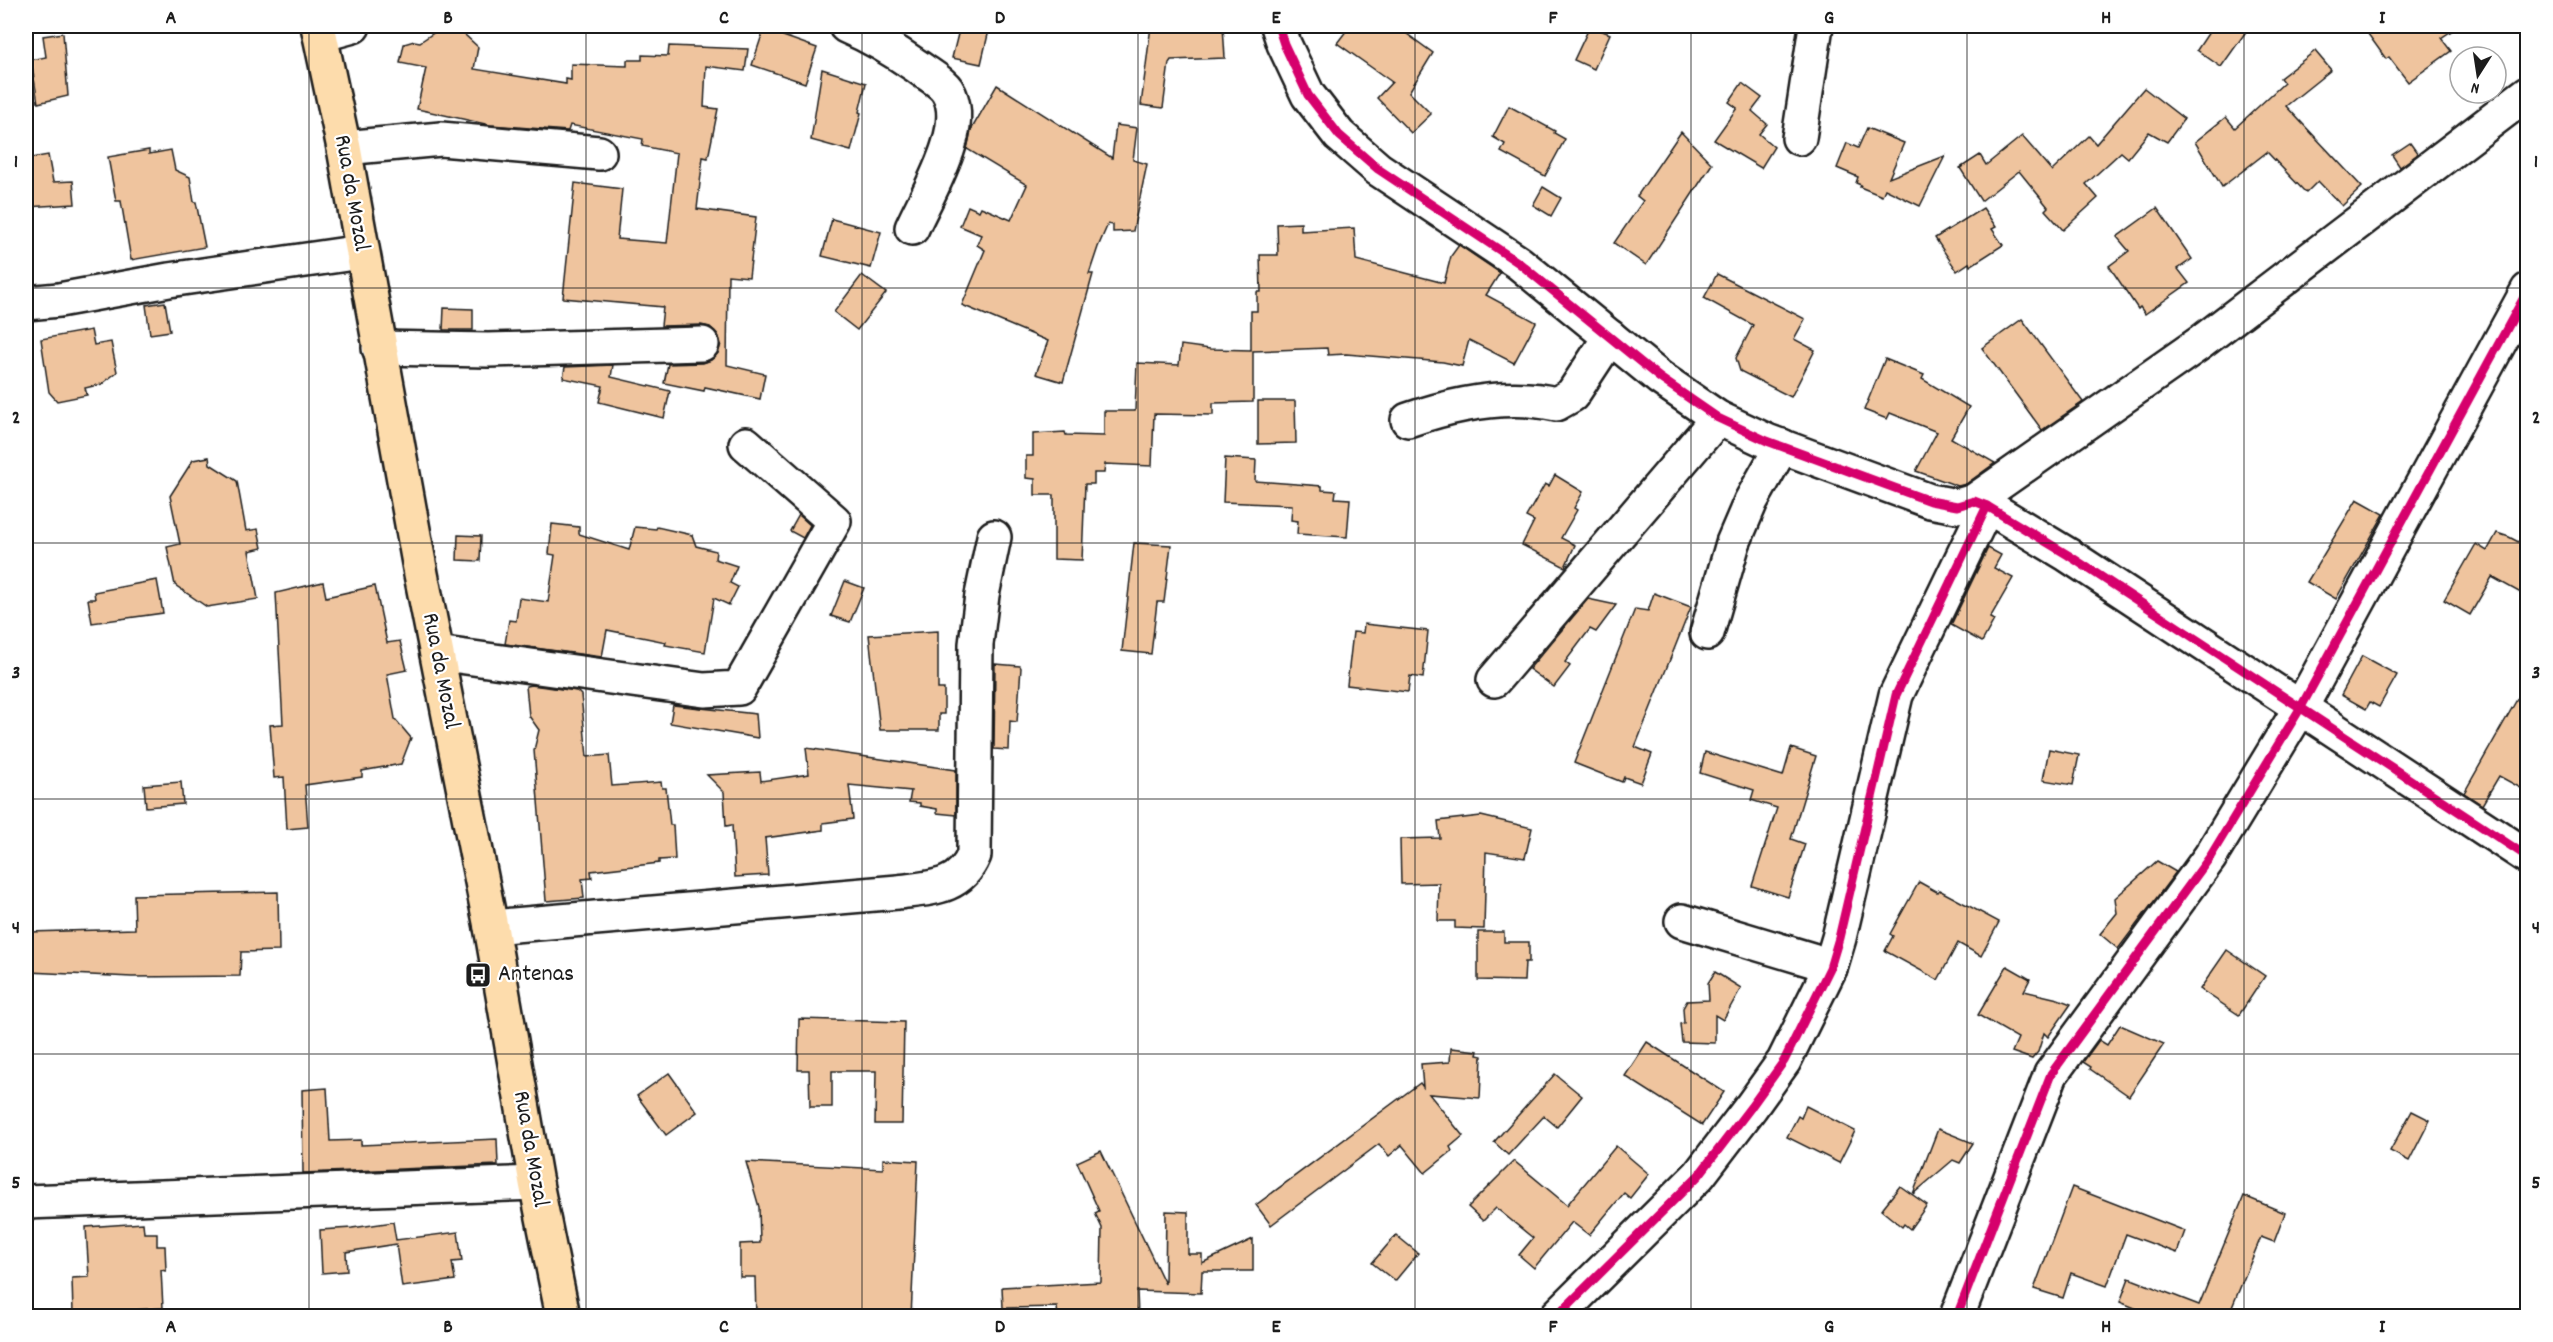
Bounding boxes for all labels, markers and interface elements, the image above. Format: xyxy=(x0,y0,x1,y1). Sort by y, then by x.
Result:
text: A xyxy=(166,5,177,33)
text: B xyxy=(443,5,453,33)
text: C xyxy=(719,5,729,33)
text: D xyxy=(995,5,1006,33)
text: E xyxy=(1271,5,1281,33)
text: F xyxy=(1549,5,1559,33)
text: G xyxy=(1824,5,1834,33)
text: H xyxy=(2101,5,2111,33)
text: I xyxy=(2379,5,2386,33)
north arrow xyxy=(2448,45,2508,105)
text: N xyxy=(2469,75,2482,99)
street label: Rua da Mozal xyxy=(324,132,378,254)
text: 1 xyxy=(14,149,18,177)
text: 1 xyxy=(2534,149,2538,177)
text: 2 xyxy=(12,405,20,433)
text: 2 xyxy=(2532,405,2540,433)
street label: Rua da Mozal xyxy=(412,610,468,732)
text: 3 xyxy=(12,660,20,688)
text: 3 xyxy=(2532,660,2540,688)
text: 4 xyxy=(12,915,20,943)
text: 4 xyxy=(2532,915,2540,943)
place label: Antenas xyxy=(498,958,574,992)
bus stop icon: Antenas xyxy=(463,960,493,990)
street label: Rua da Mozal xyxy=(503,1088,557,1210)
text: 5 xyxy=(11,1170,21,1198)
text: 5 xyxy=(2531,1170,2541,1198)
text: A xyxy=(166,1314,177,1342)
text: B xyxy=(443,1314,453,1342)
text: C xyxy=(719,1314,729,1342)
text: D xyxy=(995,1314,1006,1342)
text: E xyxy=(1271,1314,1281,1342)
text: F xyxy=(1549,1314,1559,1342)
text: G xyxy=(1824,1314,1834,1342)
text: H xyxy=(2101,1314,2111,1342)
text: I xyxy=(2379,1314,2386,1342)

